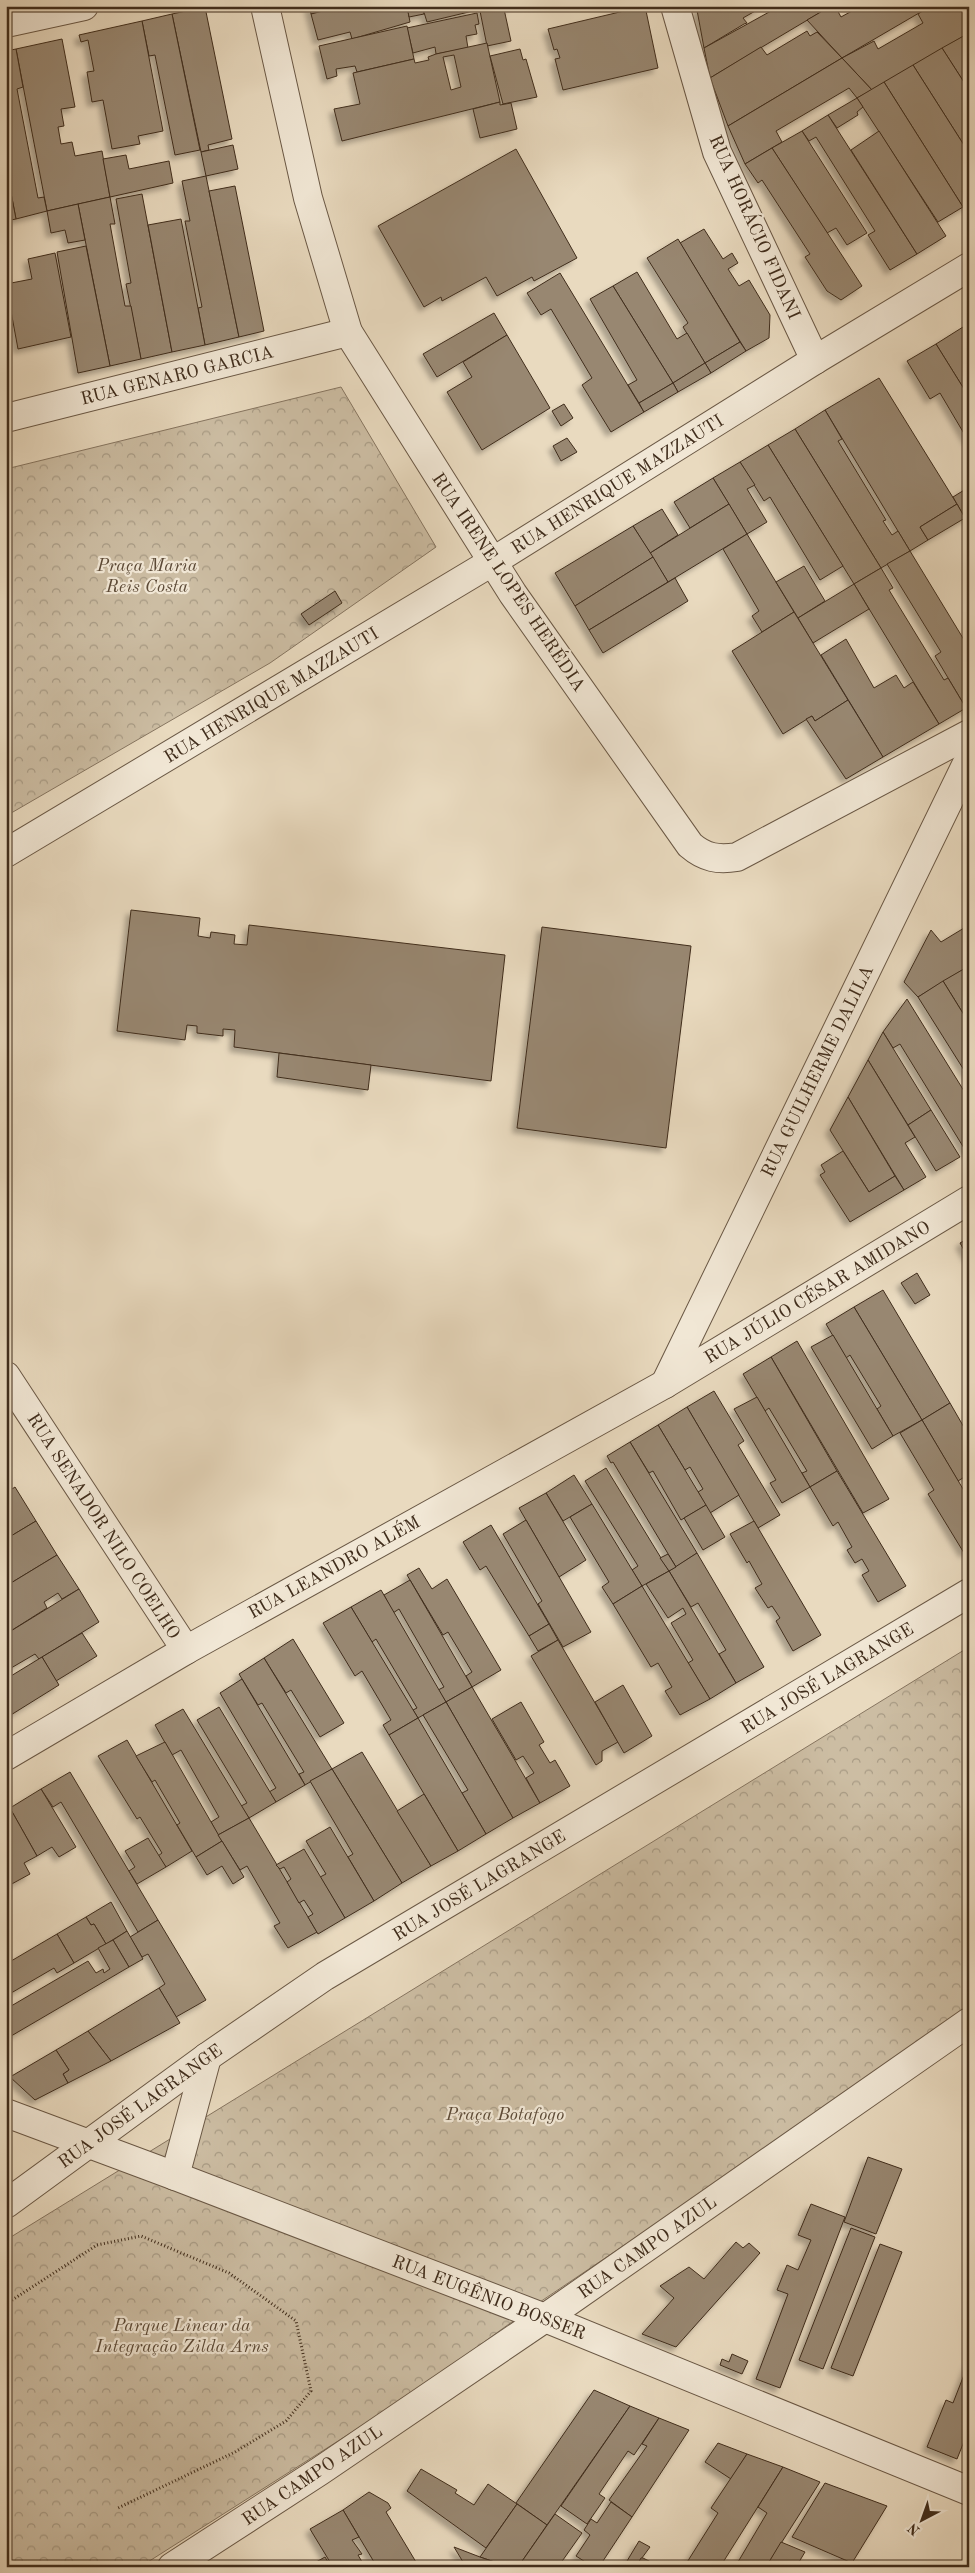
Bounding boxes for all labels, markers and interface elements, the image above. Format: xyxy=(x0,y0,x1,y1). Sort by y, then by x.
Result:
street label: RUA HORÁCIO FIDANI xyxy=(705,131,807,322)
street label: RUA GENARO GARCIA xyxy=(79,343,276,409)
street label: RUA HENRIQUE MAZZAUTI xyxy=(508,412,727,558)
street label: RUA IRENE LOPES HERÉDIA xyxy=(428,468,592,695)
park label: Praça Maria Reis Costa xyxy=(96,557,198,596)
street label: RUA HENRIQUE MAZZAUTI xyxy=(161,625,382,767)
street label: RUA GUILHERME DALILA xyxy=(759,963,877,1180)
street label: RUA JÚLIO CÉSAR AMIDANO xyxy=(699,1214,934,1367)
street label: RUA SENADOR NILO COELHO xyxy=(23,1410,183,1643)
street label: RUA LEANDRO ALÉM xyxy=(244,1510,423,1623)
street label: RUA JOSÉ LAGRANGE xyxy=(736,1617,917,1738)
street label: RUA JOSÉ LAGRANGE xyxy=(388,1824,569,1945)
street label: RUA JOSÉ LAGRANGE xyxy=(53,2038,226,2172)
park label: Praça Botafogo xyxy=(445,2106,564,2124)
street label: RUA CAMPO AZUL xyxy=(575,2193,720,2302)
street label: RUA EUGÊNIO BOSSER xyxy=(389,2249,590,2343)
park label: Parque Linear da Integração Zilda Arns xyxy=(94,2317,269,2356)
street label: RUA CAMPO AZUL xyxy=(239,2422,386,2529)
north arrow xyxy=(898,2496,948,2546)
text: N xyxy=(905,2520,923,2538)

